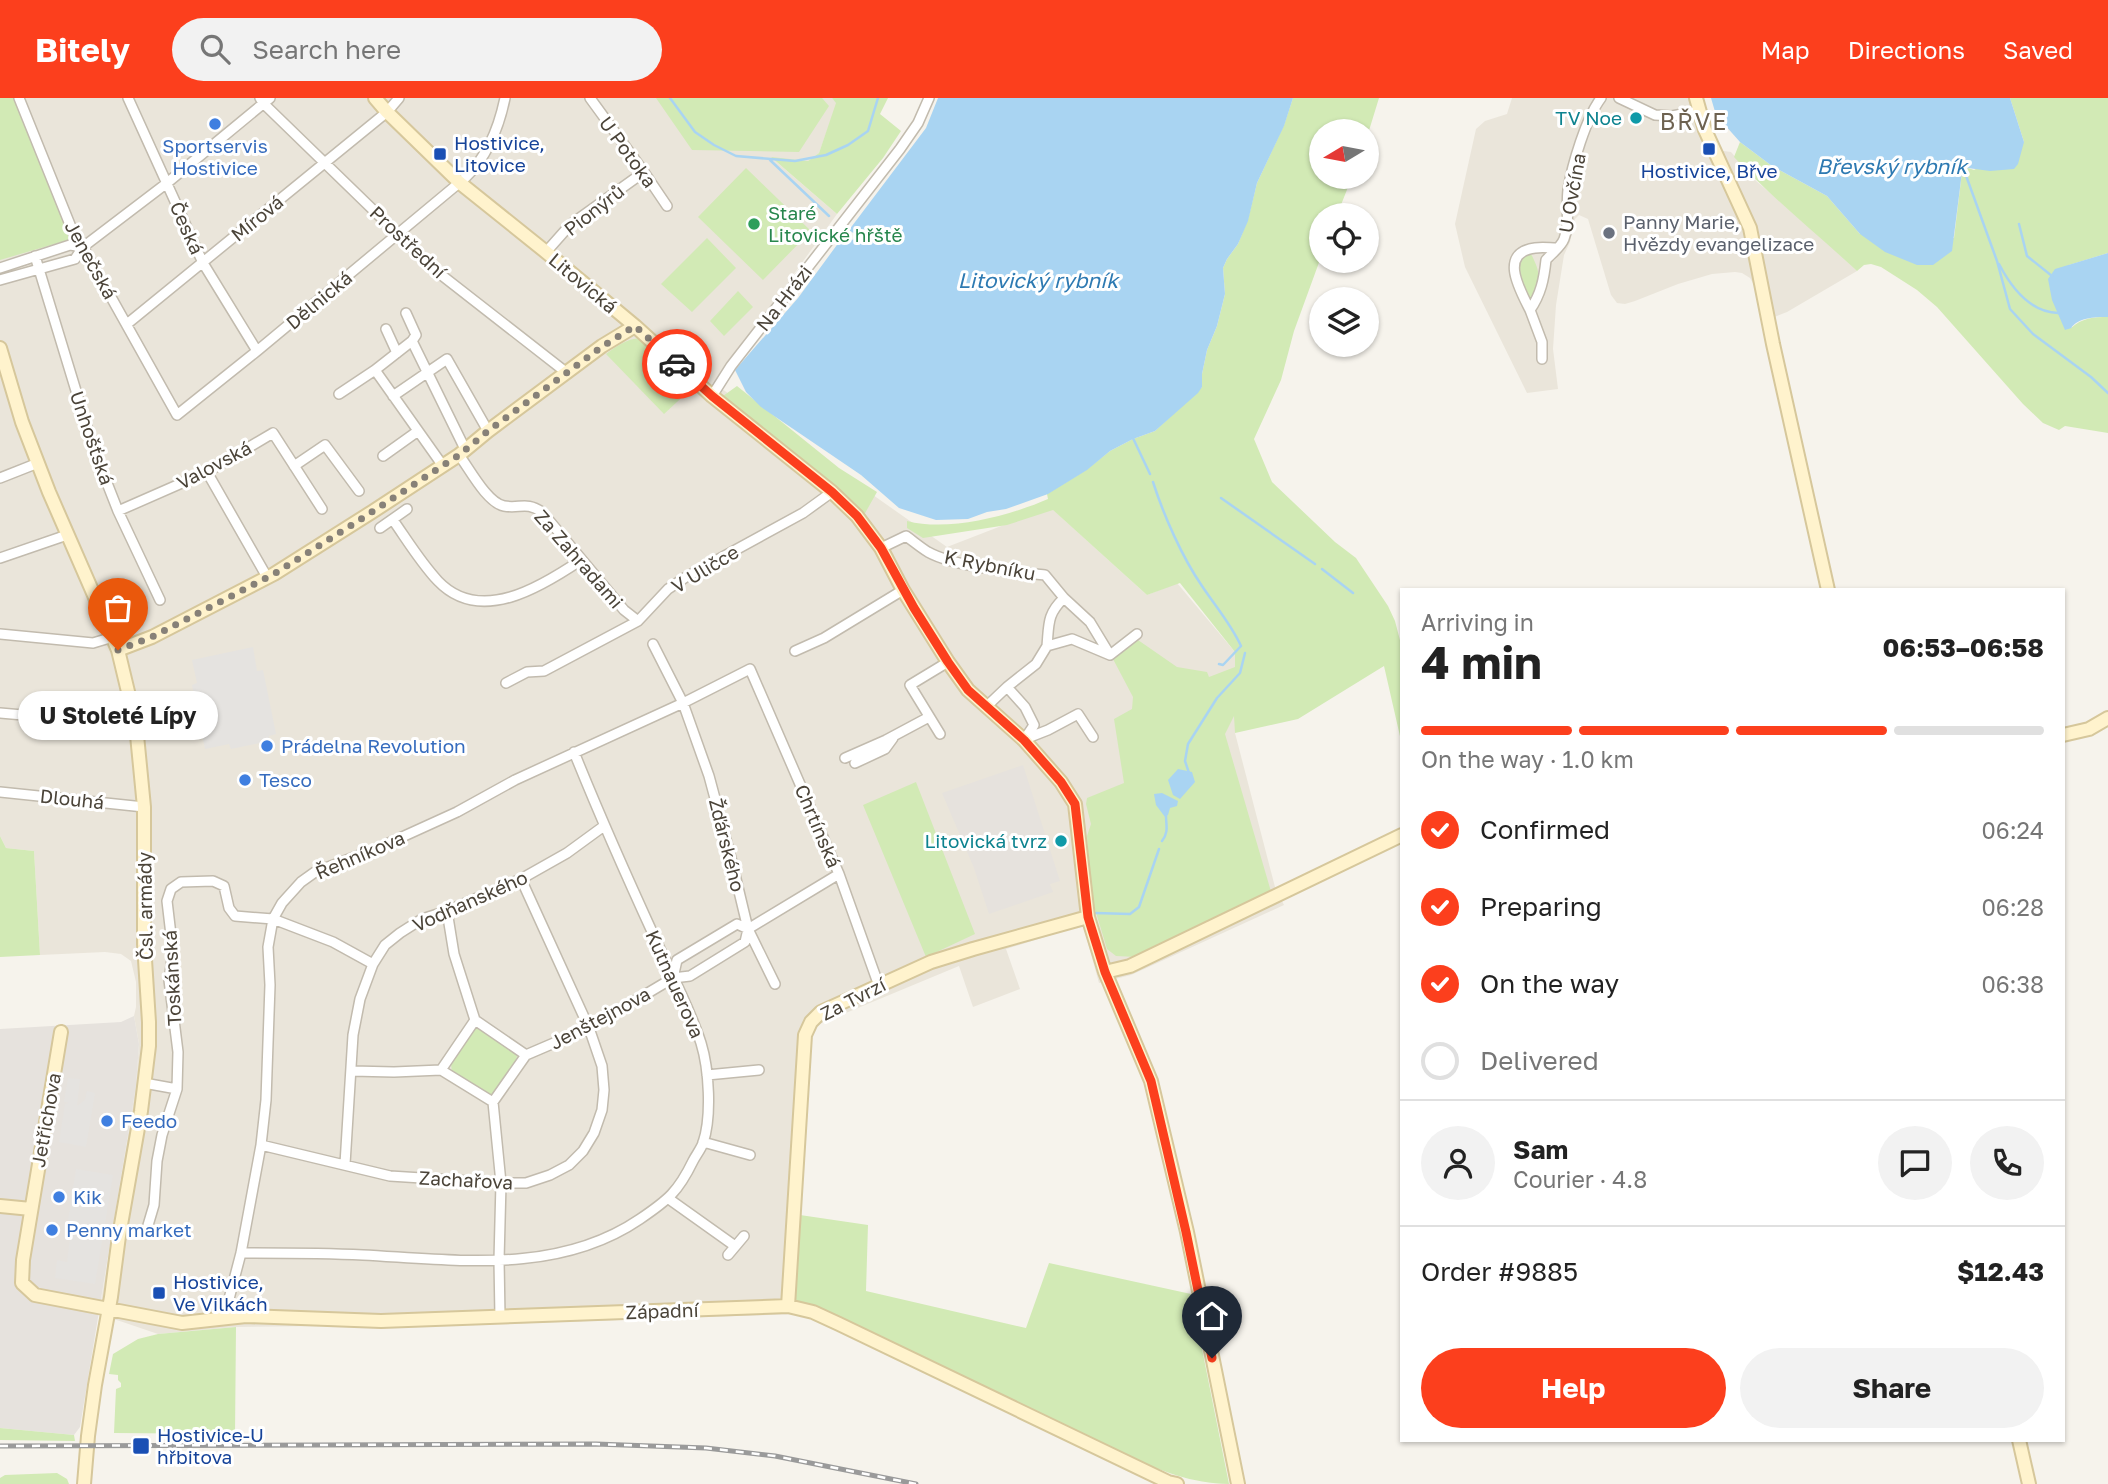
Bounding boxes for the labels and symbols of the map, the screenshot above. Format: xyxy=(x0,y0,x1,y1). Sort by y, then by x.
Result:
place label: TV Noe xyxy=(1555,106,1622,129)
district label: BŘVE xyxy=(1660,107,1728,135)
marker: TV Noe xyxy=(1628,110,1644,126)
street label: U Potoka xyxy=(595,112,662,192)
marker: Sportservis Hostivice xyxy=(207,116,223,132)
north arrow xyxy=(1309,119,1379,189)
place label: Hostivice, Litovice xyxy=(454,131,545,176)
place label: Sportservis Hostivice xyxy=(162,134,268,179)
marker: Hostivice, Břve xyxy=(1701,141,1717,157)
marker: Hostivice, Litovice xyxy=(432,146,448,162)
street label: U Ovčína xyxy=(1553,151,1590,235)
water label: Břevský rybník xyxy=(1817,153,1969,179)
place label: Hostivice, Břve xyxy=(1640,159,1778,182)
street label: Pionýrů xyxy=(559,179,628,240)
street label: Mírová xyxy=(226,190,287,246)
street label: Česká xyxy=(166,198,209,258)
street label: Prostřední xyxy=(366,201,453,284)
place label: Staré Litovické hřště xyxy=(768,201,903,246)
place label: Panny Marie, Hvězdy evangelizace xyxy=(1623,210,1814,255)
marker: Staré Litovické hřště xyxy=(746,216,762,232)
street label: Jenečská xyxy=(61,217,122,303)
marker: Panny Marie, Hvězdy evangelizace xyxy=(1601,225,1617,241)
street label: Litovická xyxy=(545,247,622,318)
street label: Na Hrázi xyxy=(751,260,816,335)
street label: Dělnická xyxy=(281,265,356,334)
water label: Litovický rybník xyxy=(958,267,1120,293)
courier xyxy=(642,329,712,399)
street label: Unhošťská xyxy=(66,388,119,488)
street label: Valovská xyxy=(173,435,255,494)
street label: Za Zahradami xyxy=(530,505,628,613)
street label: V Uličce xyxy=(667,540,742,598)
street label: K Rybníku xyxy=(943,544,1038,585)
pin xyxy=(88,578,148,650)
callout: U Stoleté Lípy xyxy=(18,692,218,741)
place label: Prádelna Revolution xyxy=(281,734,466,757)
marker: Prádelna Revolution xyxy=(259,738,275,754)
place label: Tesco xyxy=(259,768,312,791)
marker: Tesco xyxy=(237,772,253,788)
street label: Chrtínská xyxy=(791,781,846,871)
street label: Dlouhá xyxy=(39,784,105,813)
street label: Žďárského xyxy=(705,796,750,894)
street label: Řehníkova xyxy=(312,825,408,884)
place label: Litovická tvrz xyxy=(924,829,1047,852)
marker: Litovická tvrz xyxy=(1053,833,1069,849)
street label: Čsl. armády xyxy=(132,851,157,960)
street label: Vodňanského xyxy=(409,865,531,936)
street label: Kutnauerova xyxy=(641,926,710,1041)
street label: Toskánská xyxy=(158,930,185,1026)
street label: Za Tvrzí xyxy=(816,972,891,1025)
street label: Jenštejnova xyxy=(546,981,654,1054)
street label: Jetřichova xyxy=(26,1071,65,1169)
place label: Feedo xyxy=(121,1109,177,1132)
marker: Feedo xyxy=(99,1113,115,1129)
street label: Zachařova xyxy=(418,1166,514,1193)
place label: Kik xyxy=(73,1185,102,1208)
marker: Kik xyxy=(51,1189,67,1205)
place label: Penny market xyxy=(66,1218,192,1241)
marker: Penny market xyxy=(44,1222,60,1238)
place label: Hostivice, Ve Vilkách xyxy=(173,1270,268,1315)
marker: Hostivice, Ve Vilkách xyxy=(151,1285,167,1301)
pin xyxy=(1182,1286,1242,1358)
street label: Západní xyxy=(625,1298,701,1323)
place label: Hostivice-U hřbitova xyxy=(157,1423,264,1468)
marker: Hostivice-U hřbitova xyxy=(131,1436,151,1456)

